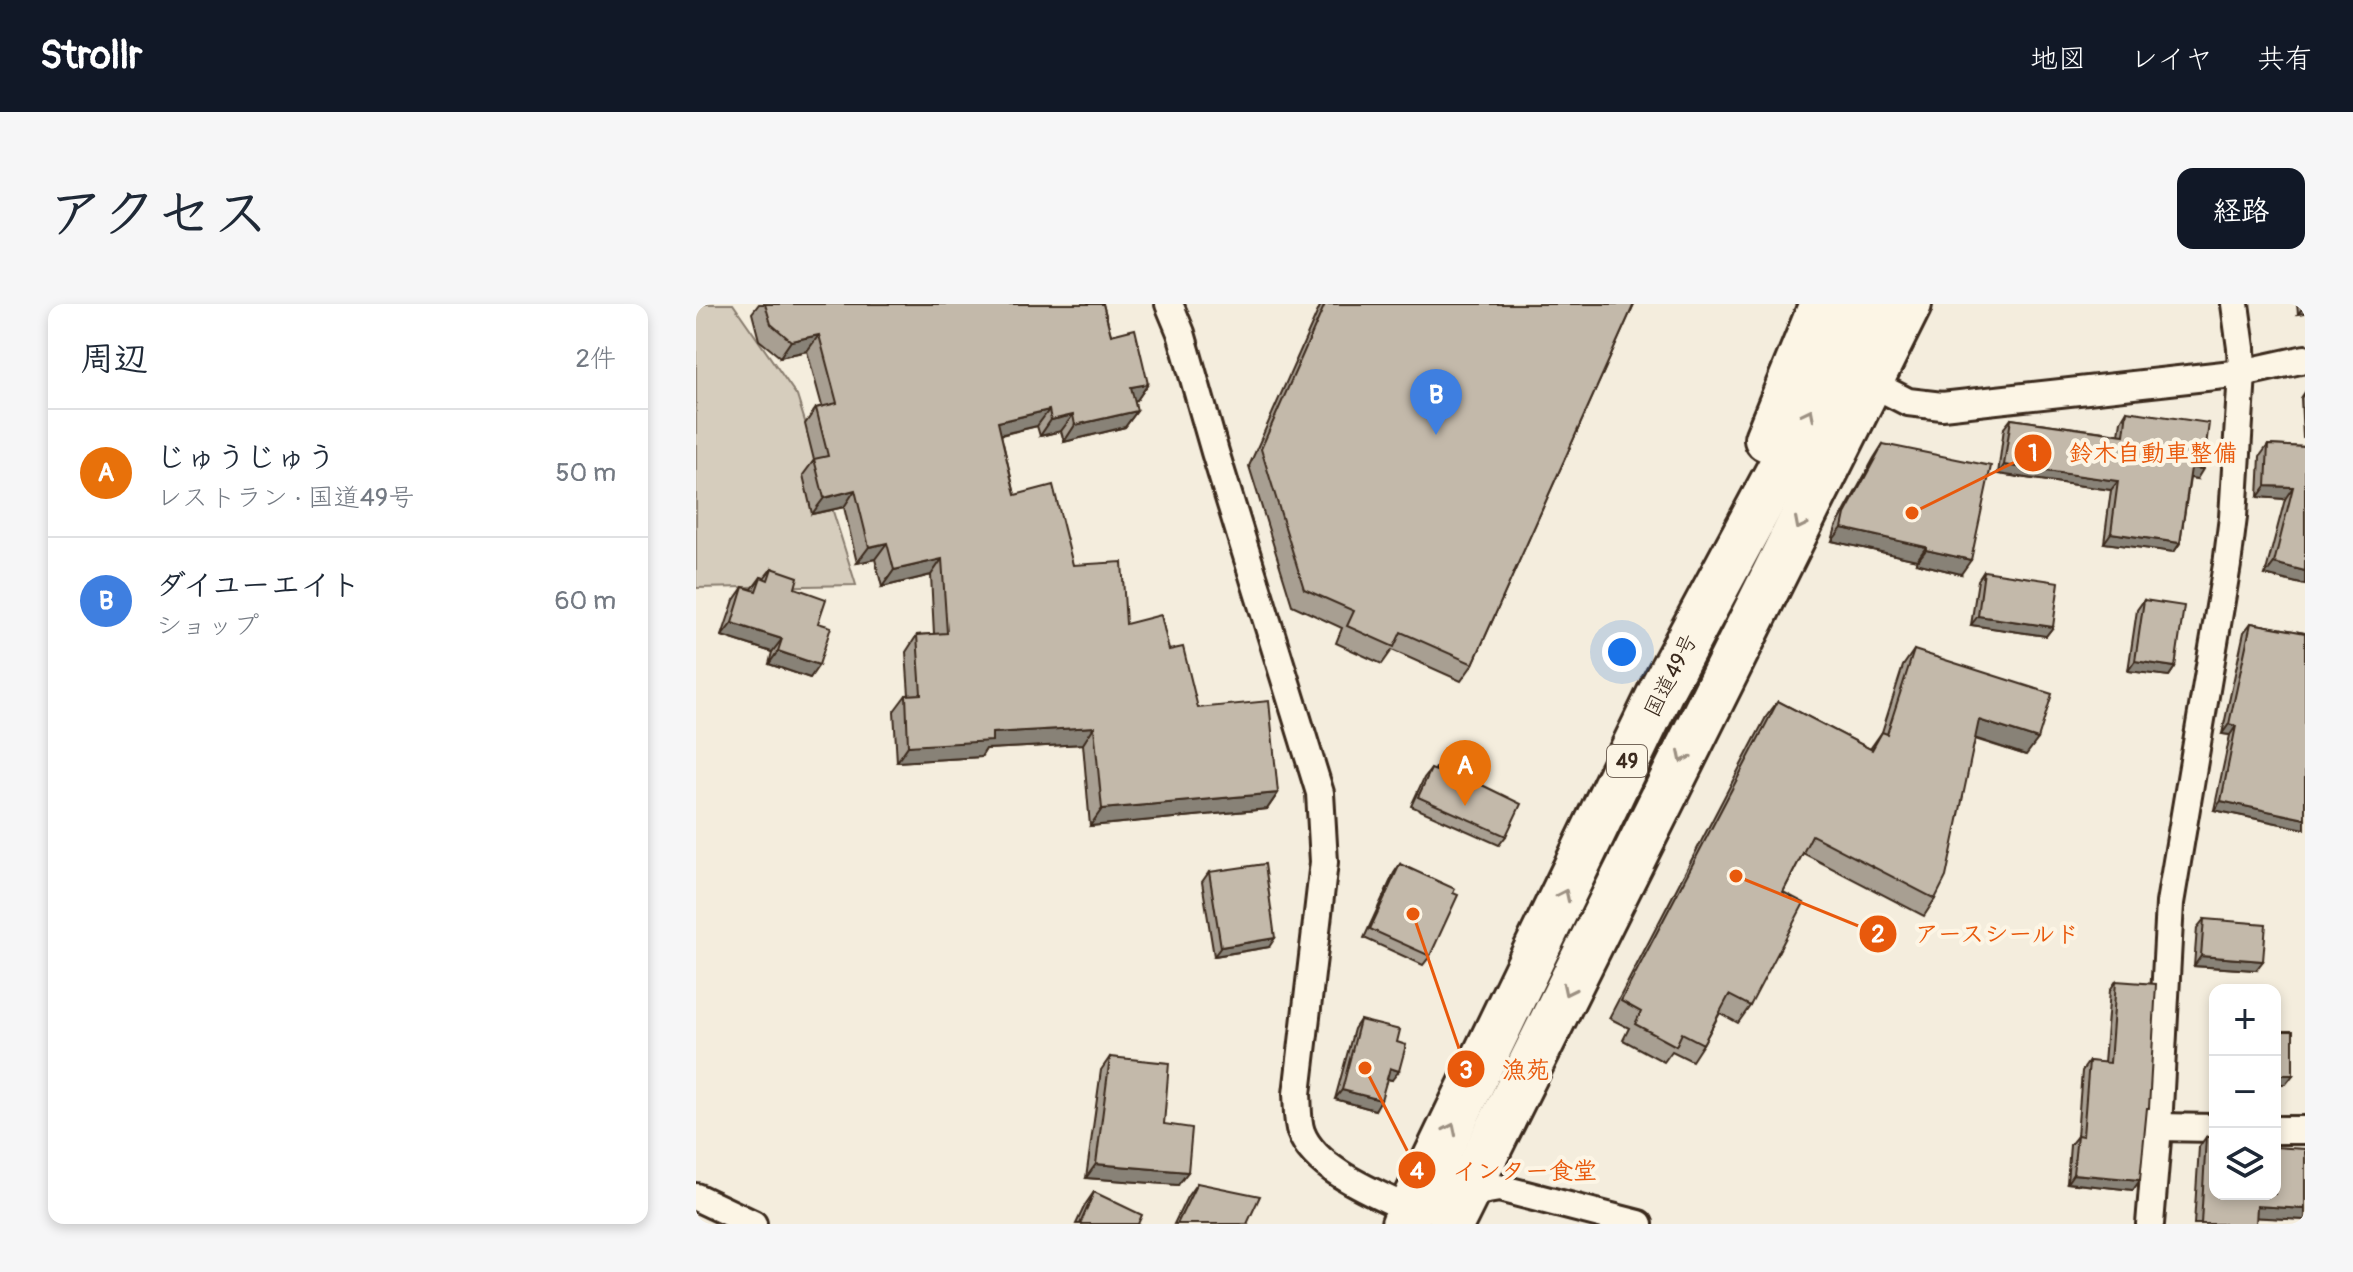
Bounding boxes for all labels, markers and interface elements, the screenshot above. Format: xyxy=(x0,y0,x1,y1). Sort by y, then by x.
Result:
text: Strollr xyxy=(40,32,142,80)
text: 地図 xyxy=(2030,42,2086,77)
text: レイヤ xyxy=(2130,42,2213,77)
text: 共有 xyxy=(2257,42,2313,77)
button: 経路 xyxy=(2177,168,2305,249)
text: アクセス xyxy=(48,180,269,249)
text: 周辺 xyxy=(80,338,148,381)
text: 2件 xyxy=(575,343,616,375)
pin: B xyxy=(1410,369,1462,435)
one-way arrow xyxy=(1799,407,1814,422)
callout: 鈴木自動車整備 xyxy=(2013,429,2253,477)
text: じゅうじゅう xyxy=(156,439,336,476)
text: 1 xyxy=(2028,439,2038,468)
text: 鈴木自動車整備 xyxy=(2069,439,2237,468)
text: A xyxy=(98,457,114,489)
text: 50 m xyxy=(555,457,616,489)
text: レストラン · 国道49号 xyxy=(156,482,414,514)
one-way arrow xyxy=(1794,516,1809,531)
text: ダイユーエイト xyxy=(156,567,361,604)
text: B xyxy=(99,585,113,617)
text: 60 m xyxy=(554,585,616,617)
text: ショップ xyxy=(156,610,259,642)
street label: 国道49号 xyxy=(1638,629,1704,722)
your location xyxy=(1602,632,1642,672)
pin: A xyxy=(1439,740,1491,806)
road number: 49 xyxy=(1607,745,1647,777)
one-way arrow xyxy=(1677,748,1693,763)
one-way arrow xyxy=(1554,888,1570,903)
callout: アースシールド xyxy=(1858,910,2097,958)
text: 2 xyxy=(1871,920,1885,949)
text: アースシールド xyxy=(1915,920,2079,949)
one-way arrow xyxy=(1562,982,1578,996)
map controls xyxy=(2209,984,2281,1200)
button: + xyxy=(2209,984,2281,1056)
callout: 漁苑 xyxy=(1446,1045,1566,1093)
text: 3 xyxy=(1459,1056,1473,1085)
text: 漁苑 xyxy=(1502,1056,1550,1085)
button: − xyxy=(2209,1056,2281,1128)
one-way arrow xyxy=(1441,1123,1457,1137)
button: layers xyxy=(2209,1128,2281,1200)
callout: インター食堂 xyxy=(1397,1146,1613,1194)
text: 4 xyxy=(1410,1157,1424,1186)
text: インター食堂 xyxy=(1453,1157,1597,1186)

